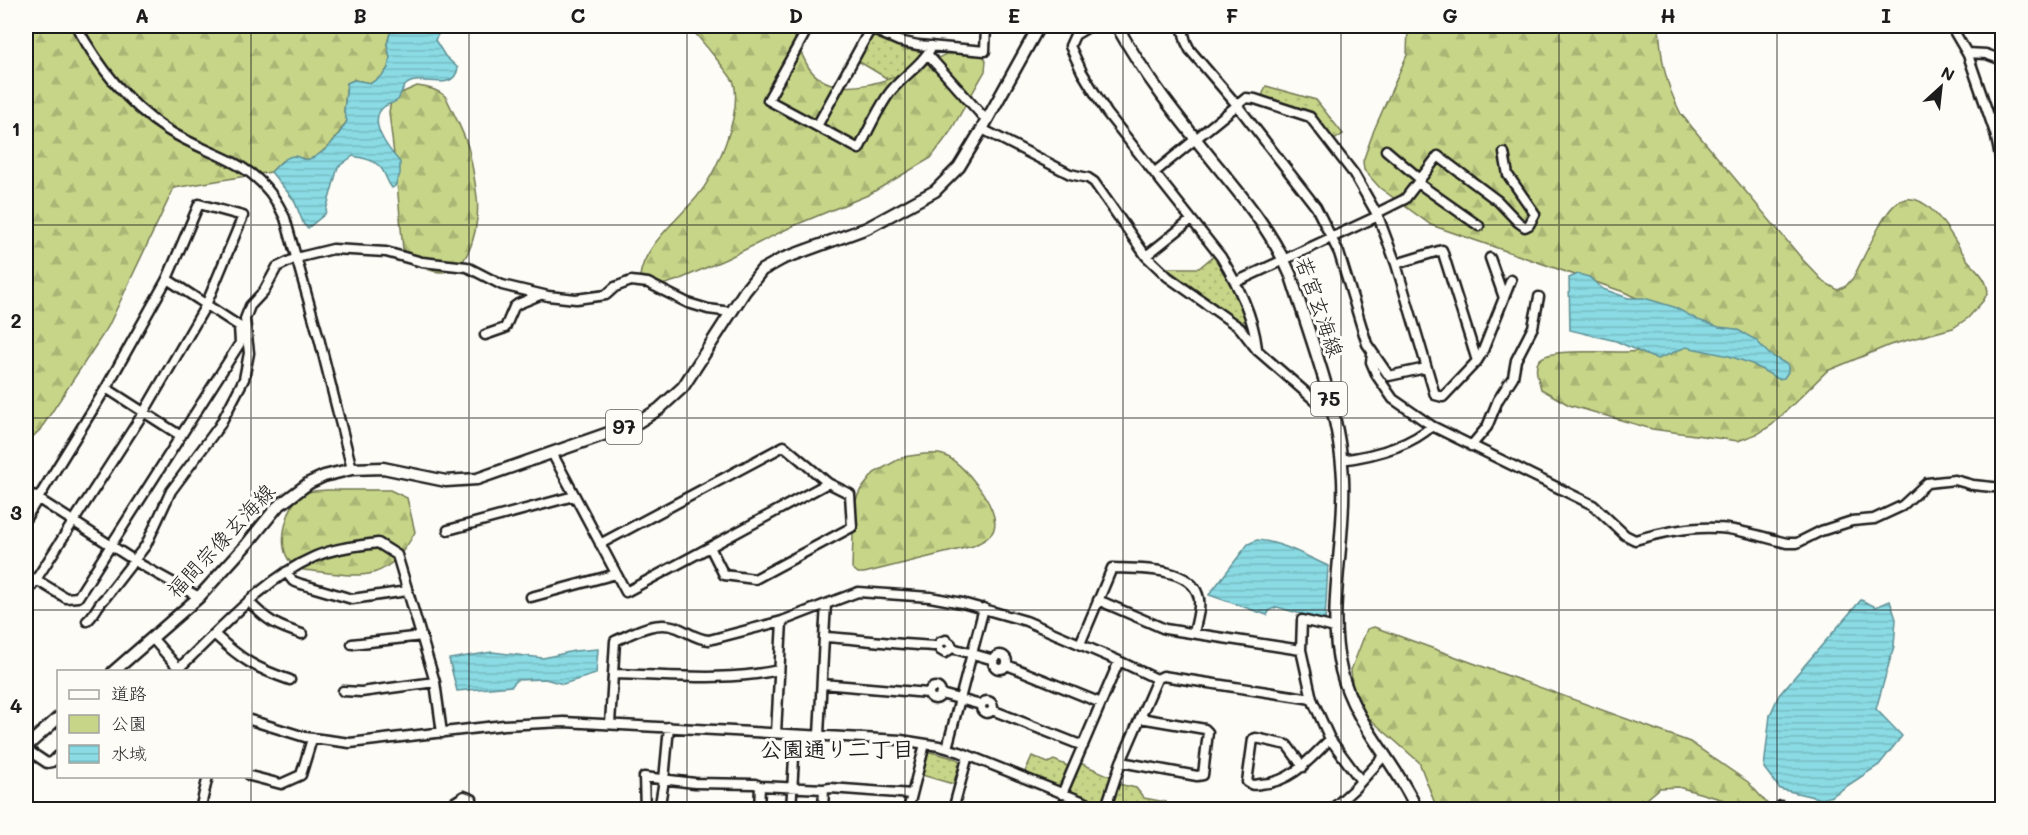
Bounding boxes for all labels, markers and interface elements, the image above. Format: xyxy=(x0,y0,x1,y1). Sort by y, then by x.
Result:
text: A xyxy=(135,2,149,28)
text: B xyxy=(353,2,367,28)
text: C xyxy=(571,2,586,28)
text: D xyxy=(789,2,803,28)
text: E xyxy=(1008,2,1020,28)
text: F xyxy=(1226,2,1239,28)
text: G xyxy=(1442,2,1458,28)
text: H xyxy=(1660,2,1676,28)
text: I xyxy=(1881,2,1891,28)
north arrow xyxy=(1911,57,1971,117)
text: N xyxy=(1938,61,1958,85)
text: 1 xyxy=(12,115,20,141)
street label: 若宮玄海線 xyxy=(1291,252,1350,361)
text: 2 xyxy=(10,307,22,333)
road number: 75 xyxy=(1311,382,1347,416)
road number: 97 xyxy=(606,410,642,444)
street label: 福間宗像玄海線 xyxy=(160,477,280,603)
text: 3 xyxy=(10,499,22,525)
legend xyxy=(57,670,252,778)
text: 道路 xyxy=(111,681,147,705)
text: 4 xyxy=(10,692,23,718)
text: 公園 xyxy=(111,711,147,735)
district label: 公園通り二丁目 xyxy=(760,734,914,763)
text: 水域 xyxy=(111,741,147,765)

